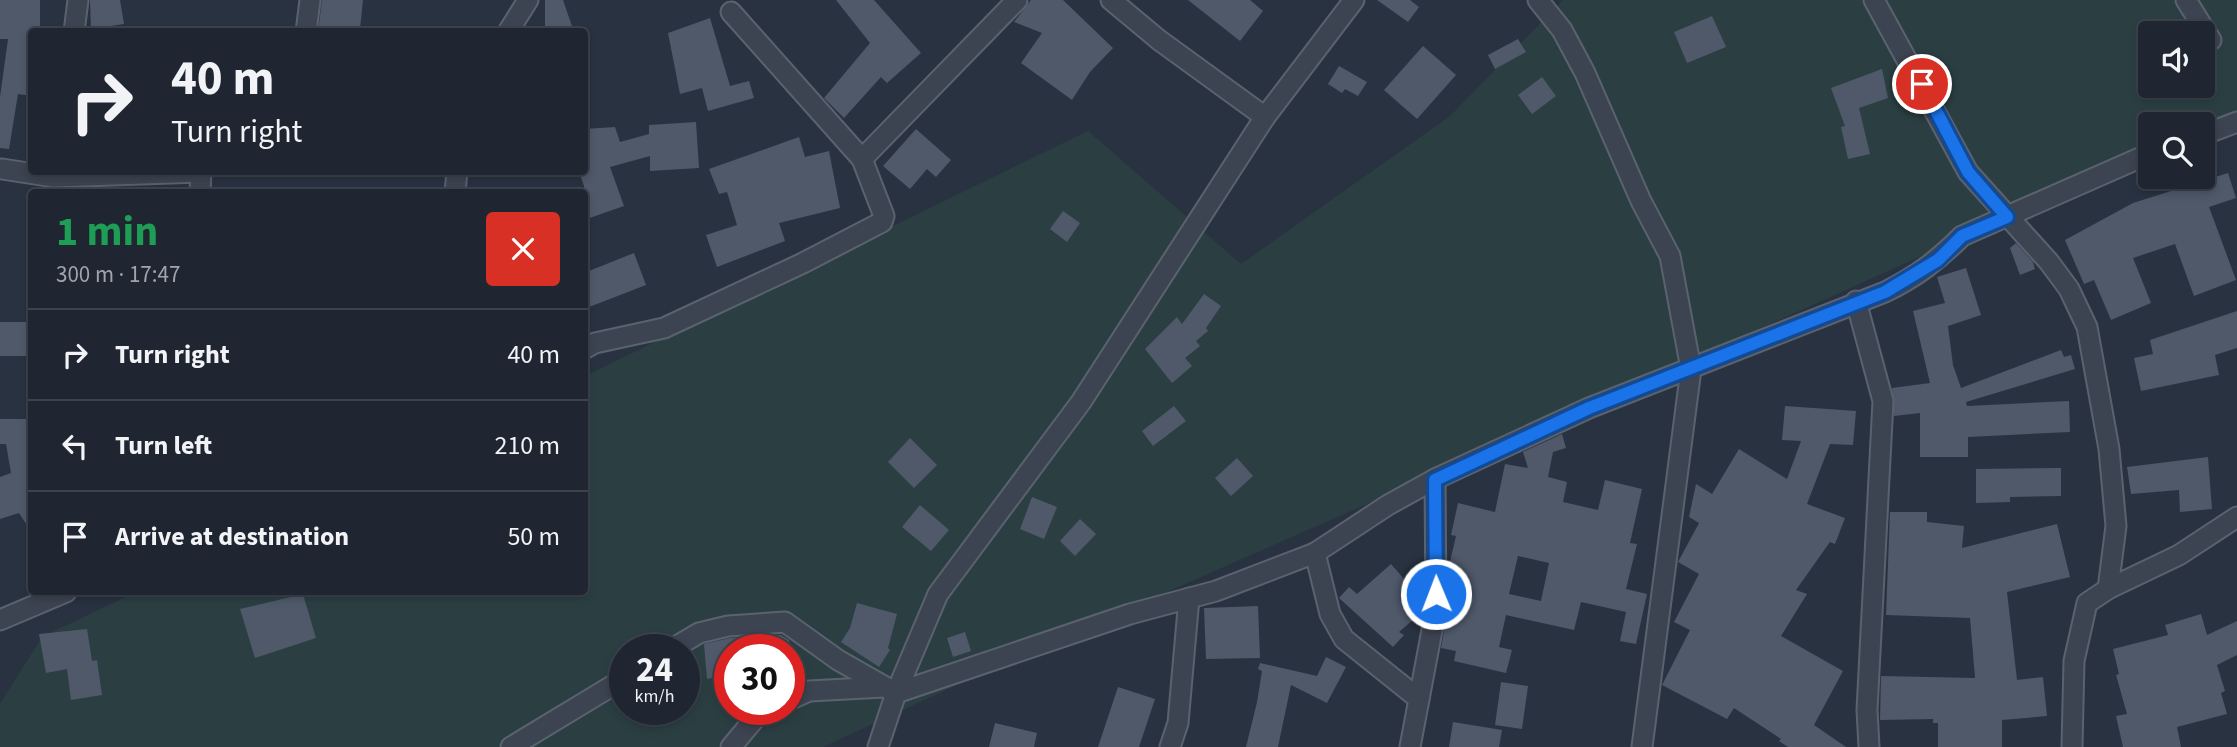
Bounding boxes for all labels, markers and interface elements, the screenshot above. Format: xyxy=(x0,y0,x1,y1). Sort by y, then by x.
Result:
map controls xyxy=(2138,21,2215,189)
button: sound xyxy=(2138,21,2215,98)
text: 40 m xyxy=(171,44,275,114)
pin xyxy=(1892,54,1952,114)
icon: right xyxy=(56,56,147,147)
icon: arrive xyxy=(1903,65,1941,103)
text: Turn right xyxy=(171,109,302,155)
button: search xyxy=(2138,112,2215,189)
text: 1 min xyxy=(56,202,158,262)
button: close xyxy=(486,212,560,286)
text: 300 m · 17:47 xyxy=(56,258,180,291)
icon: right xyxy=(56,336,94,374)
text: Turn right xyxy=(115,336,230,373)
text: 40 m xyxy=(507,336,560,373)
icon: left xyxy=(56,427,94,465)
text: Turn left xyxy=(115,427,212,464)
text: 210 m xyxy=(494,427,560,464)
icon: arrive xyxy=(56,518,94,556)
text: Arrive at destination xyxy=(115,518,349,555)
text: 50 m xyxy=(507,518,560,555)
position arrow xyxy=(1399,557,1473,631)
speed limit sign: 30 xyxy=(714,634,805,725)
text: 24 xyxy=(636,645,673,695)
text: km/h xyxy=(635,684,674,709)

